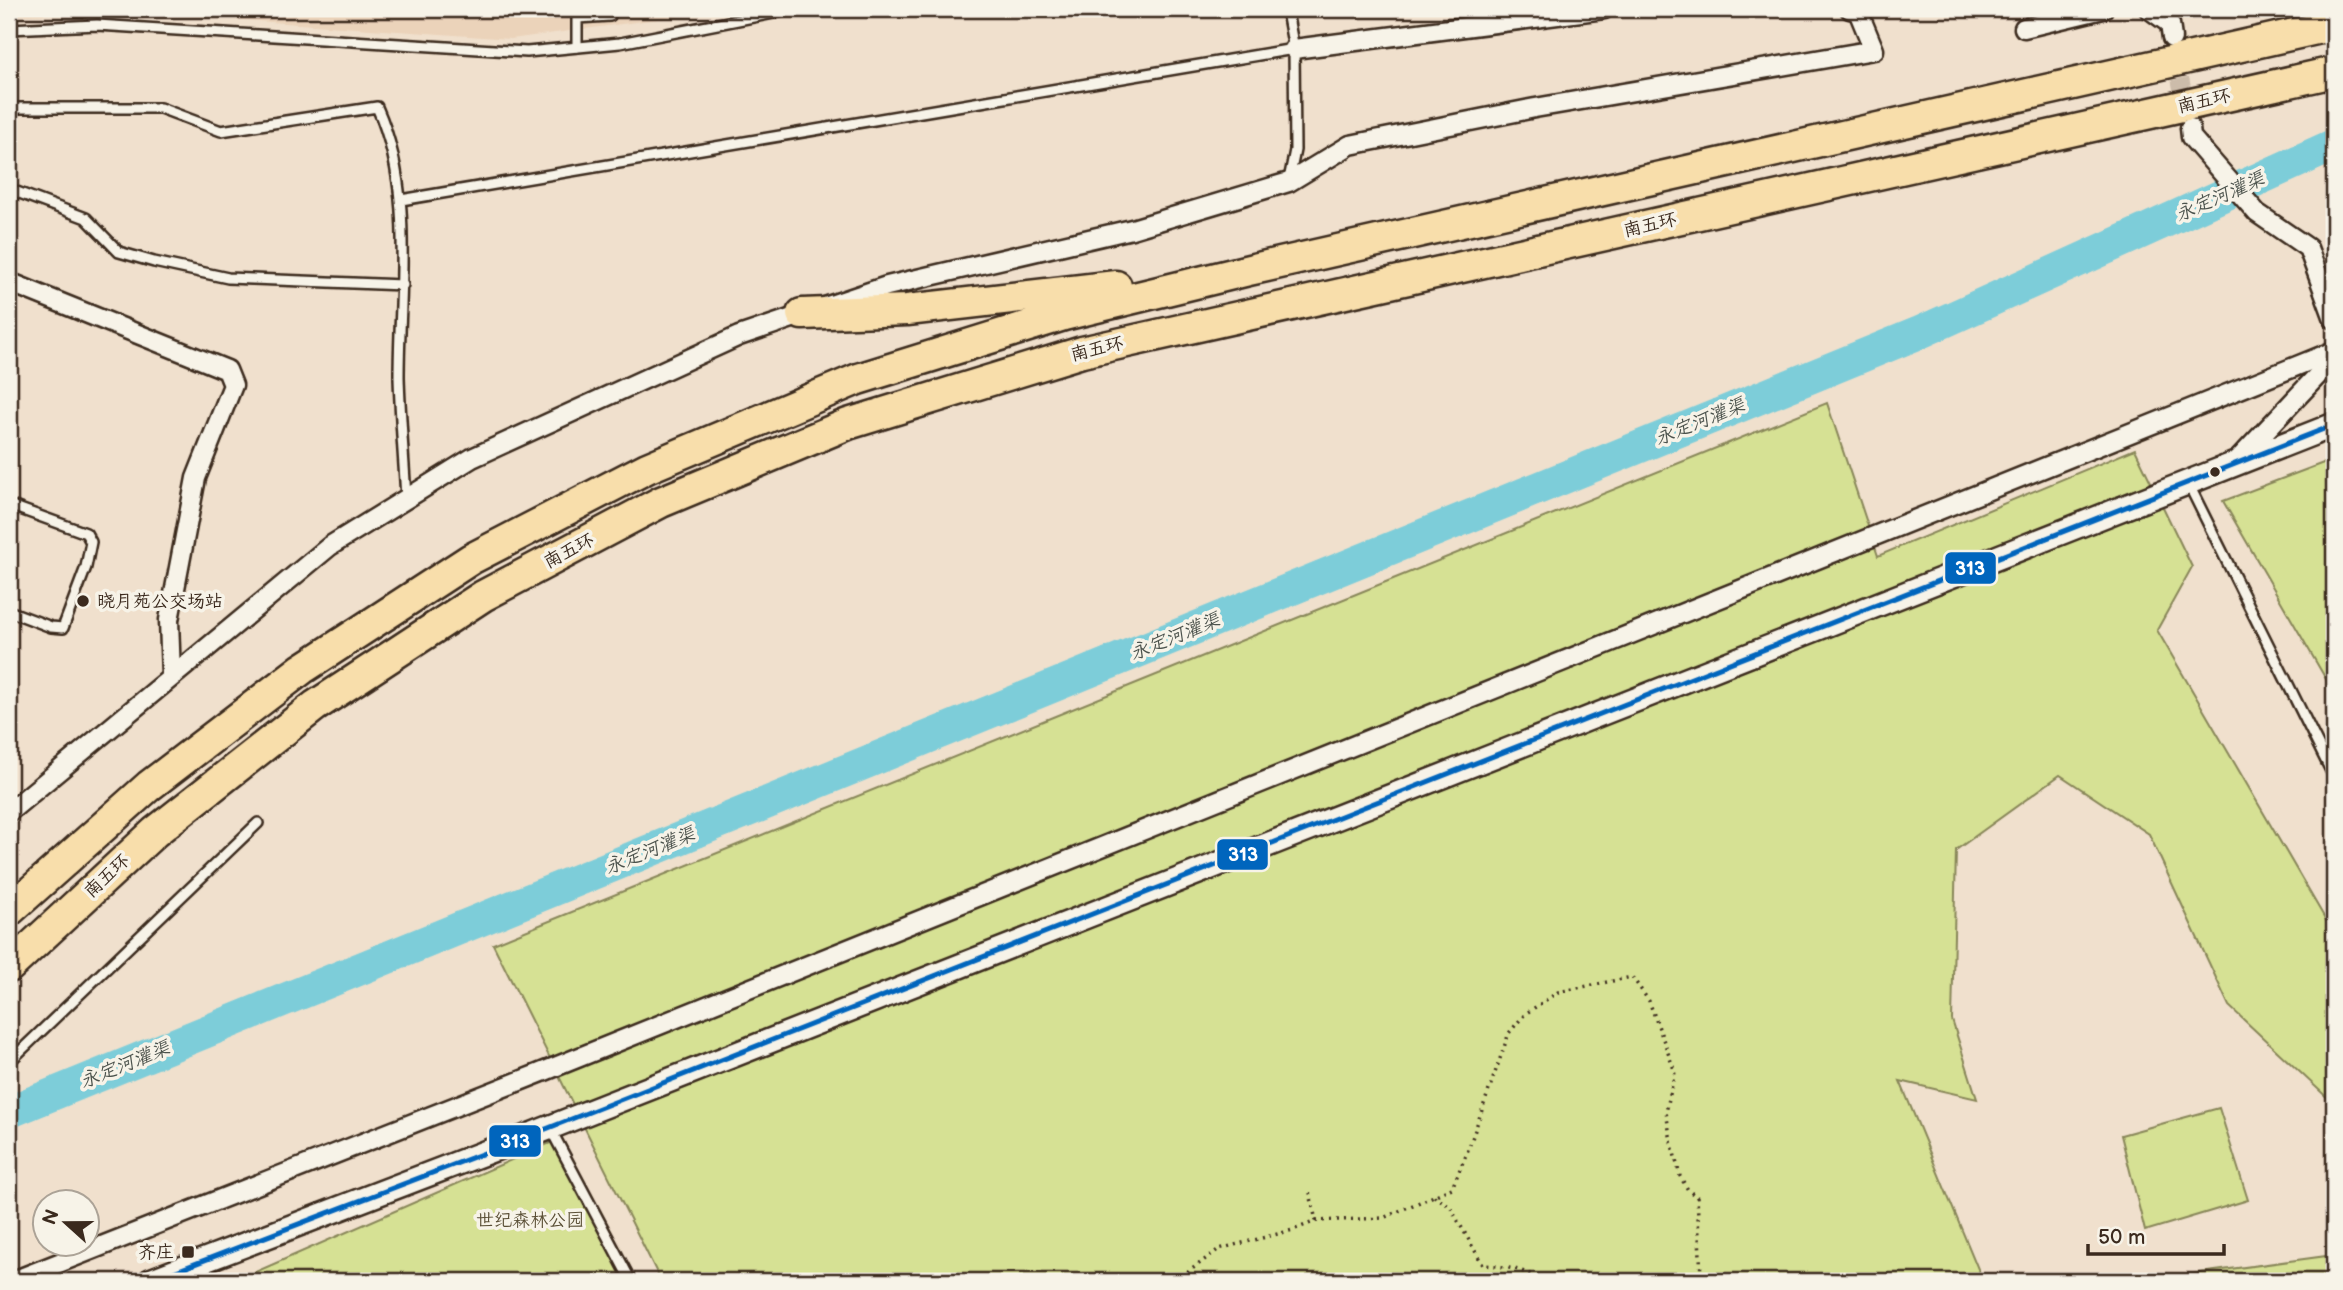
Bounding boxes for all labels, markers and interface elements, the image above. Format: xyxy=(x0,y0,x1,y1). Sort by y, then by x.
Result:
street label: 南五环 xyxy=(2175,85,2233,117)
water label: 永定河灌渠 xyxy=(2172,166,2270,227)
street label: 南五环 xyxy=(1621,209,1679,241)
street label: 南五环 xyxy=(1068,332,1126,366)
water label: 永定河灌渠 xyxy=(1652,393,1750,450)
unlabelled marker xyxy=(2208,465,2222,479)
street label: 南五环 xyxy=(540,529,598,573)
line badge: 313 xyxy=(1944,551,1997,585)
text: 313 xyxy=(1955,558,1985,581)
place label: 晓月苑公交场站 xyxy=(97,591,223,612)
marker: 晓月苑公交场站 xyxy=(75,593,91,609)
water label: 永定河灌渠 xyxy=(1127,608,1225,665)
water label: 永定河灌渠 xyxy=(602,822,700,879)
line badge: 313 xyxy=(1216,838,1269,871)
text: 313 xyxy=(1228,844,1258,867)
street label: 南五环 xyxy=(80,850,134,902)
water label: 永定河灌渠 xyxy=(77,1036,175,1093)
line badge: 313 xyxy=(488,1124,542,1158)
text: 313 xyxy=(500,1131,530,1154)
north arrow xyxy=(32,1188,102,1258)
text: N xyxy=(38,1207,65,1228)
park label: 世纪森林公园 xyxy=(476,1210,584,1231)
scale bar xyxy=(2088,1213,2224,1257)
text: 50 m xyxy=(2098,1225,2145,1250)
place label: 齐庄 xyxy=(138,1242,174,1263)
marker: 齐庄 xyxy=(180,1244,196,1260)

